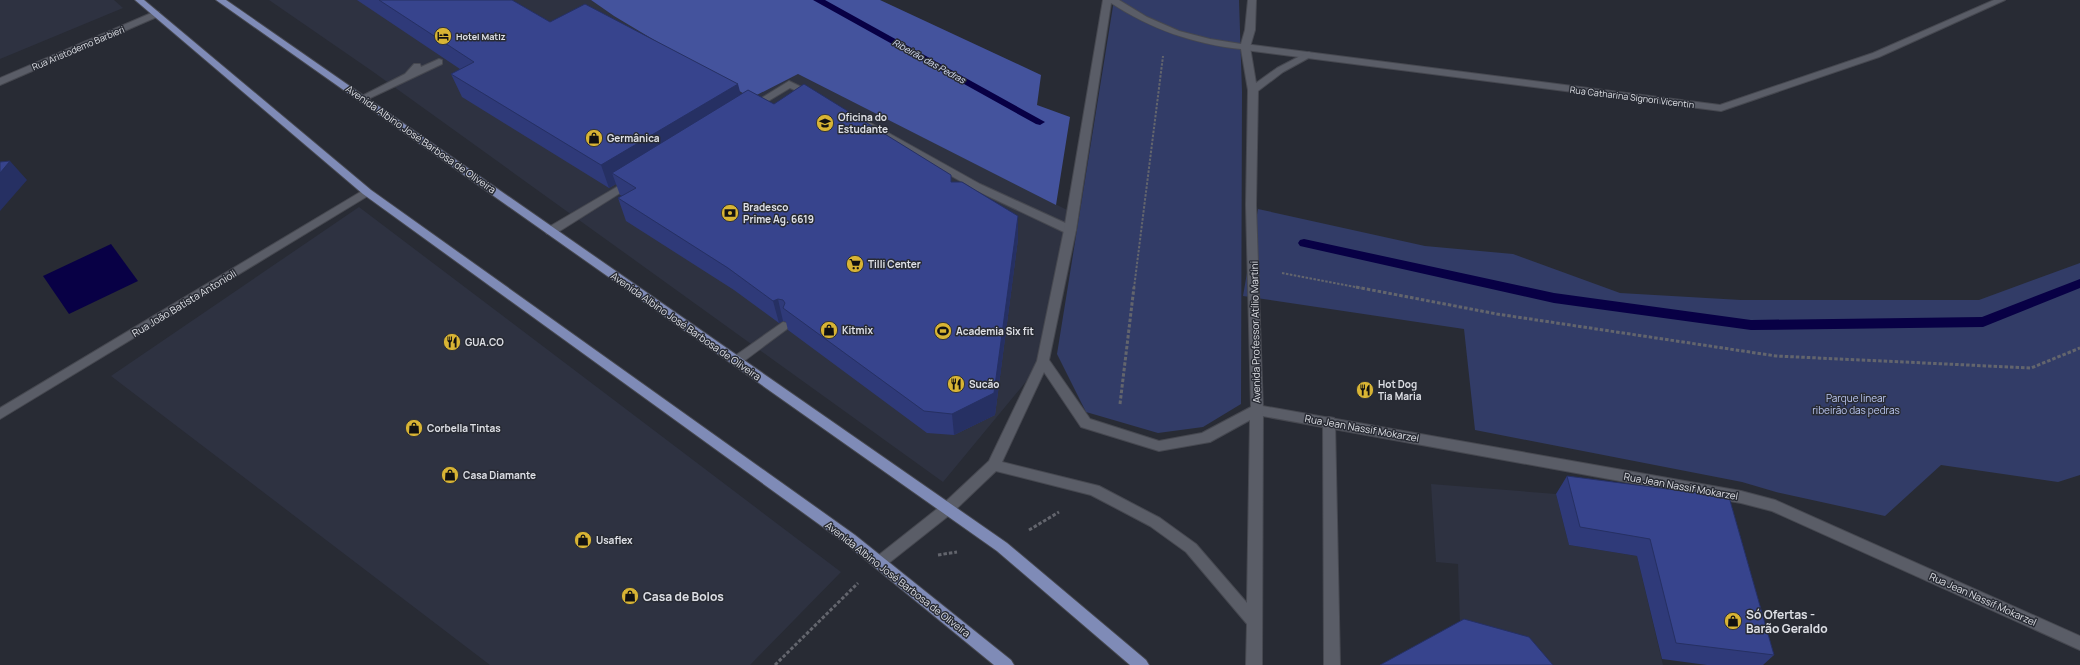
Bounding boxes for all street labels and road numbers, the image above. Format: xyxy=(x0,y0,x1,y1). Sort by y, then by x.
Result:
street label: Rua Aristodemo Barbieri xyxy=(30,23,126,73)
street label: Avenida Albino José Barbosa de Oliveira xyxy=(343,82,499,196)
street label: Rua Catharina Signori Vicentin xyxy=(1569,83,1695,111)
street label: Avenida Professor Atílio Martini xyxy=(1247,261,1263,403)
street label: Rua João Batista Antonioli xyxy=(129,266,239,340)
street label: Avenida Albino José Barbosa de Oliveira xyxy=(608,269,764,383)
street label: Rua Jean Nassif Mokarzel xyxy=(1304,411,1420,445)
street label: Rua Jean Nassif Mokarzel xyxy=(1623,469,1739,503)
street label: Avenida Albino José Barbosa de Oliveira xyxy=(823,518,973,640)
street label: Rua Jean Nassif Mokarzel xyxy=(1927,569,2039,629)

